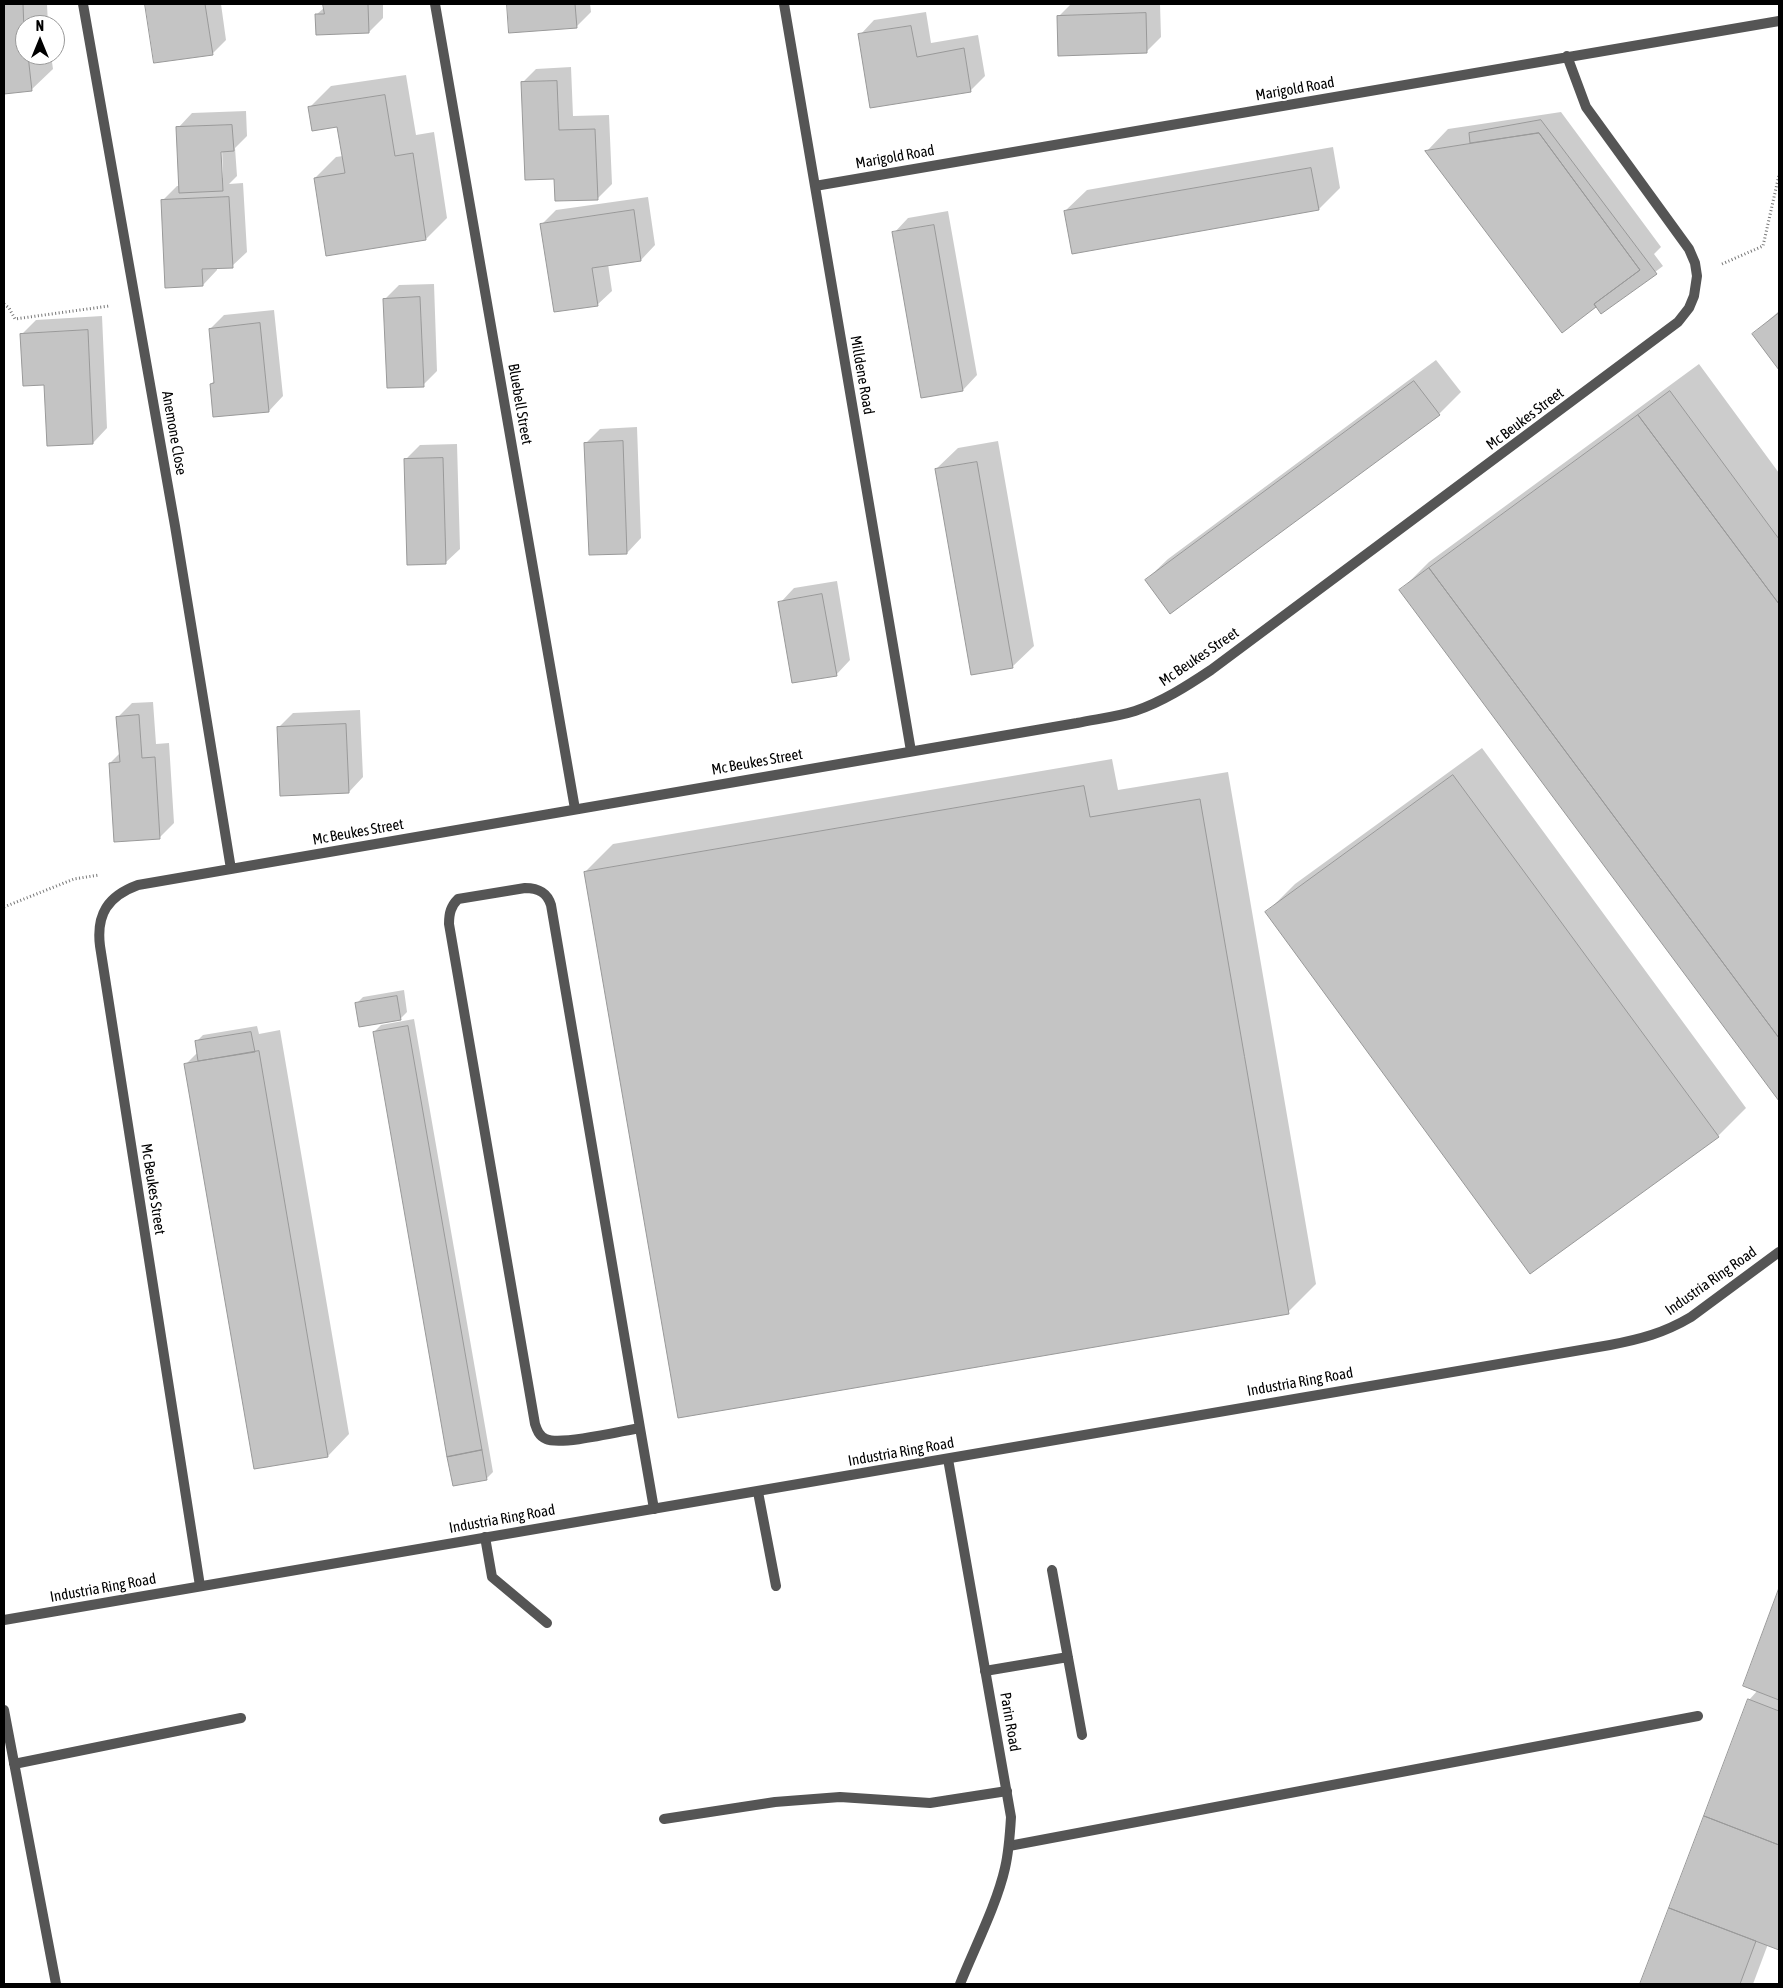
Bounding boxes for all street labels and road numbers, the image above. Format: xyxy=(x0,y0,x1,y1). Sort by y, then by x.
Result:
street label: Marigold Road xyxy=(1254,73,1336,105)
street label: Marigold Road xyxy=(854,141,936,173)
street label: Milldene Road xyxy=(846,334,878,416)
street label: Bluebell Street xyxy=(504,362,536,446)
street label: Mc Beukes Street xyxy=(1483,384,1567,454)
street label: Anemone Close xyxy=(158,390,190,476)
street label: Mc Beukes Street xyxy=(1156,624,1242,690)
street label: Mc Beukes Street xyxy=(710,745,804,779)
street label: Mc Beukes Street xyxy=(311,815,405,849)
street label: Mc Beukes Street xyxy=(137,1142,169,1236)
street label: Industria Ring Road xyxy=(1662,1243,1760,1319)
street label: Industria Ring Road xyxy=(1246,1364,1354,1400)
street label: Industria Ring Road xyxy=(847,1434,955,1470)
street label: Industria Ring Road xyxy=(448,1501,556,1537)
street label: Industria Ring Road xyxy=(49,1570,157,1606)
street label: Parin Road xyxy=(996,1691,1024,1753)

